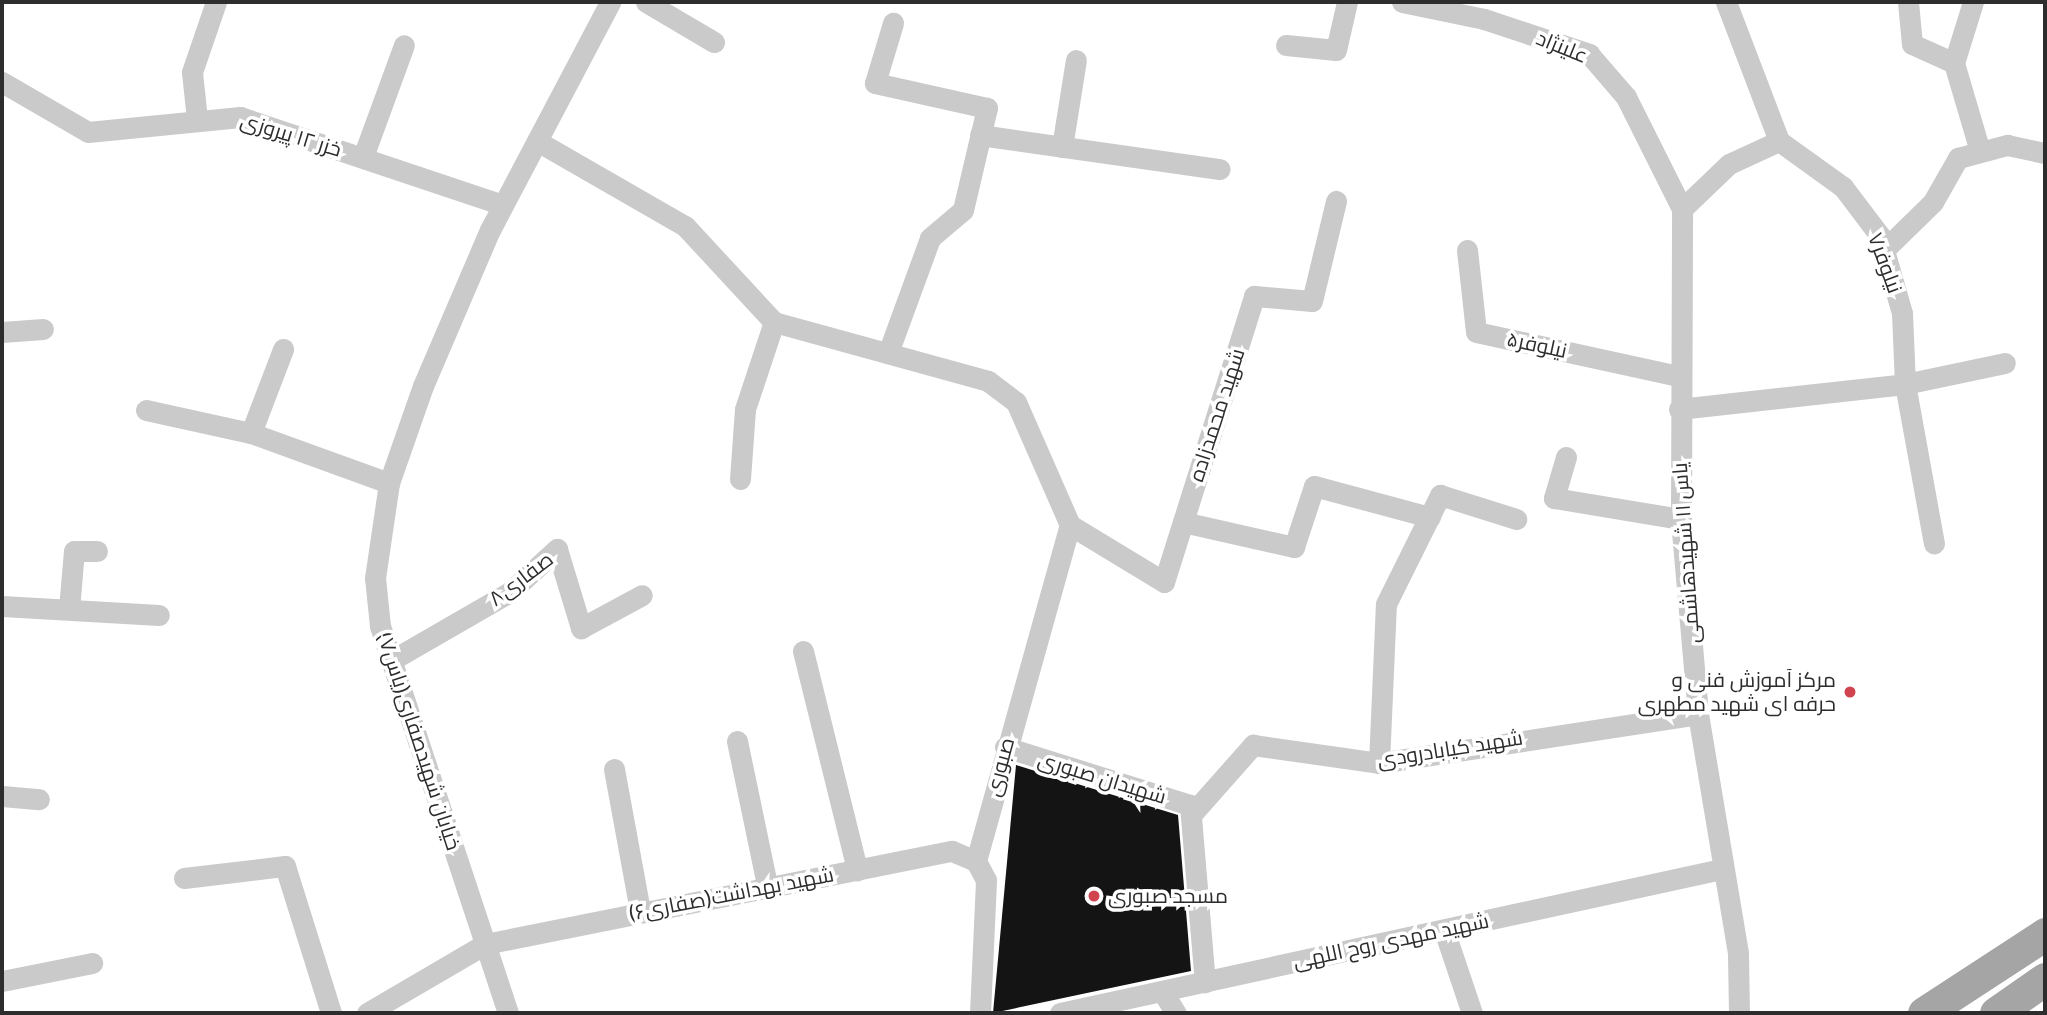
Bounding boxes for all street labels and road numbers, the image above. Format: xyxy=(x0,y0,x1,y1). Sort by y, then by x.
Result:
street label: علینژاد xyxy=(1533,25,1591,69)
street label: خزر ۱۲ پیروزی xyxy=(237,108,345,162)
street label: نیلوفر۷ xyxy=(1862,229,1908,297)
street label: نیلوفر۵ xyxy=(1505,326,1569,364)
street label: شهید محمدزاده xyxy=(1184,345,1250,485)
street label: یاس ۱۱ شهیدهاشمی xyxy=(1667,462,1705,644)
street label: صفاری۸ xyxy=(484,547,558,611)
street label: خیابان شهیدصفاری(یاس۷) xyxy=(372,629,466,853)
street label: شهید کیابادرودی xyxy=(1376,725,1524,773)
street label: صبوری xyxy=(980,735,1020,799)
street label: شهیدان صبوری xyxy=(1035,747,1169,809)
street label: شهید بهداشت(صفاری۶) xyxy=(626,862,836,926)
street label: شهید مهدی روح اللهی xyxy=(1291,908,1491,974)

